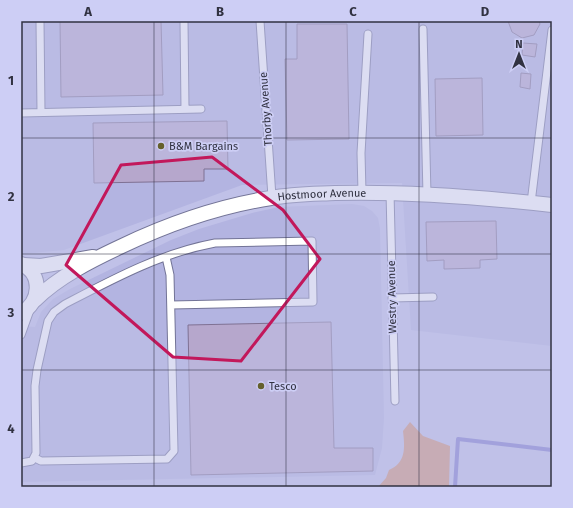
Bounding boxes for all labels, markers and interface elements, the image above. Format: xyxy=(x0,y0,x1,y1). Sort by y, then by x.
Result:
text: A xyxy=(83,4,92,19)
text: B xyxy=(216,4,224,19)
text: C xyxy=(349,4,357,19)
text: D xyxy=(481,4,490,19)
north arrow xyxy=(499,34,539,74)
text: N xyxy=(515,38,523,51)
street label: Thorby Avenue xyxy=(257,72,275,146)
text: 1 xyxy=(8,73,14,88)
place label: B&M Bargains xyxy=(169,140,238,153)
marker: B&M Bargains xyxy=(156,141,166,151)
street label: Hostmoor Avenue xyxy=(277,186,366,203)
text: 2 xyxy=(8,189,15,204)
street label: Westry Avenue xyxy=(385,260,399,334)
text: 3 xyxy=(7,305,15,320)
place label: Tesco xyxy=(269,380,297,393)
marker: Tesco xyxy=(256,381,266,391)
text: 4 xyxy=(7,421,15,436)

